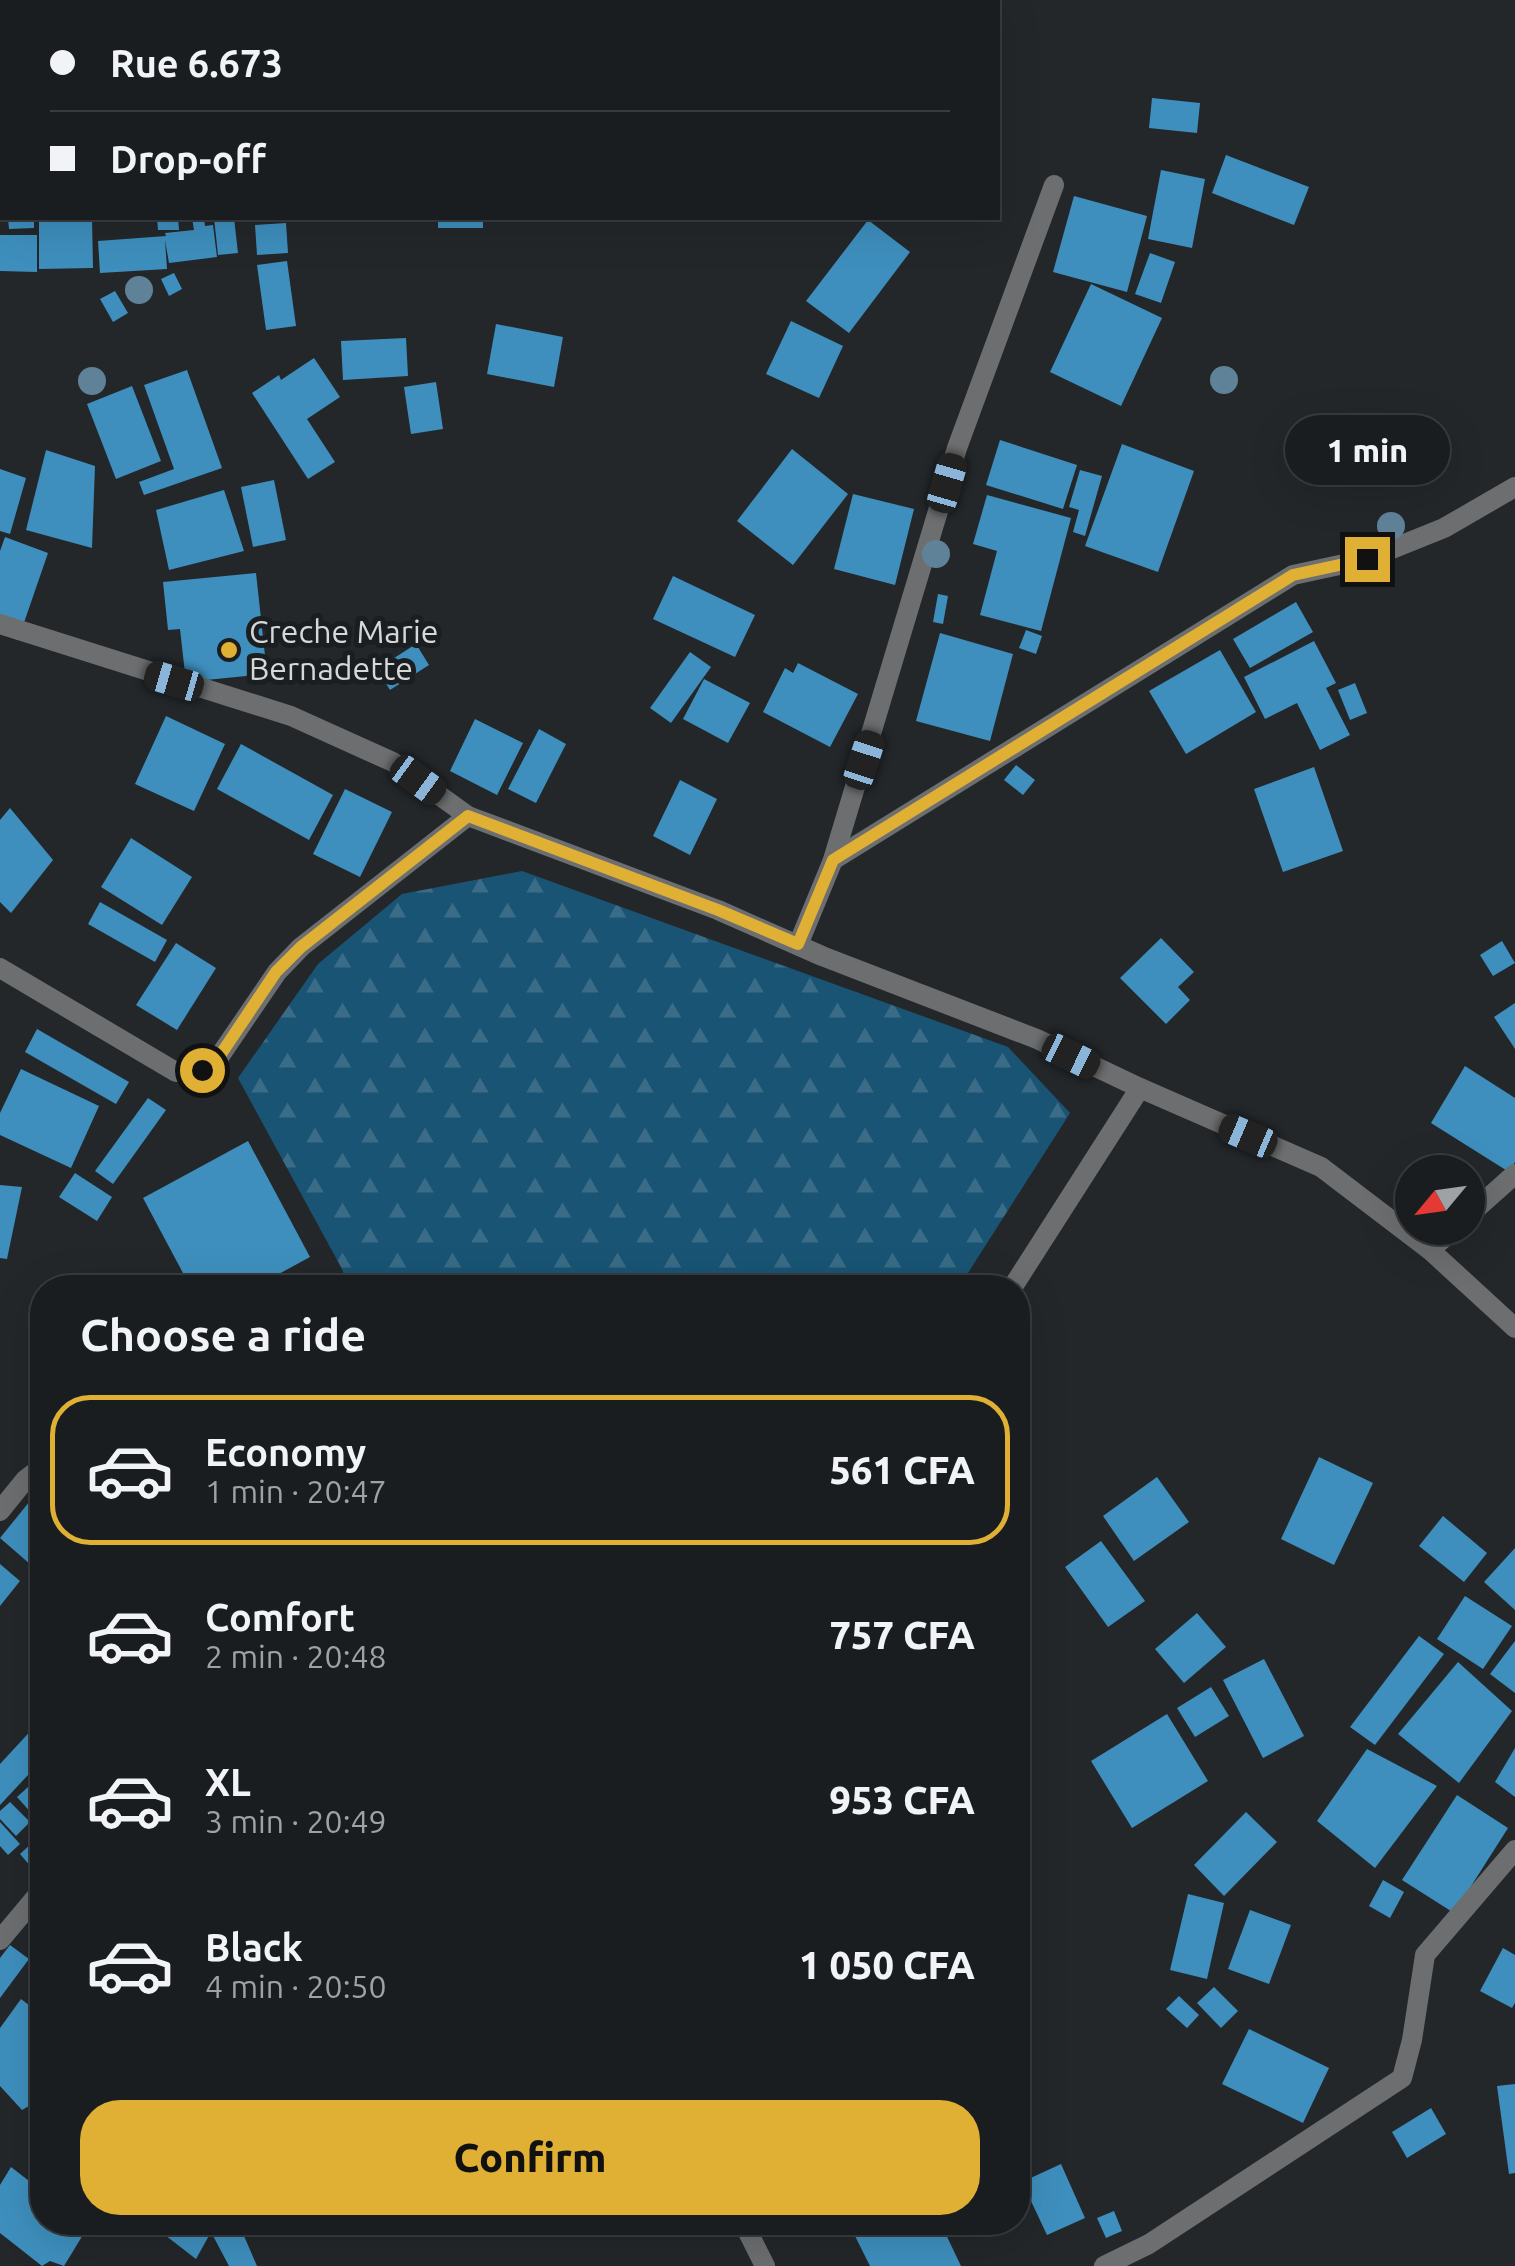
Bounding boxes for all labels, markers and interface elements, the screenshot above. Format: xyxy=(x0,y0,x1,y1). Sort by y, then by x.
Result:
text: Rue 6.673 xyxy=(110,42,283,84)
text: Drop-off xyxy=(110,138,266,180)
callout: 1 min xyxy=(1284,414,1450,484)
text: 1 min xyxy=(1327,432,1408,468)
car xyxy=(924,450,970,516)
route end xyxy=(1345,537,1390,582)
place label: Creche Marie Bernadette xyxy=(249,613,438,686)
marker: Creche Marie Bernadette xyxy=(218,639,240,661)
car xyxy=(141,658,207,704)
car xyxy=(840,727,888,793)
car xyxy=(385,750,451,810)
car xyxy=(1037,1029,1105,1083)
route start xyxy=(180,1048,225,1093)
car xyxy=(1215,1110,1281,1162)
north arrow xyxy=(1395,1155,1485,1245)
map controls xyxy=(1395,1155,1485,1245)
text: Choose a ride xyxy=(80,1309,366,1360)
icon: car xyxy=(85,1425,175,1515)
text: Economy xyxy=(205,1431,366,1473)
text: 561 CFA xyxy=(830,1449,975,1491)
text: 1 min · 20:47 xyxy=(205,1473,387,1509)
icon: car xyxy=(85,1590,175,1680)
text: Comfort xyxy=(205,1596,355,1638)
text: 757 CFA xyxy=(830,1614,975,1656)
text: 2 min · 20:48 xyxy=(205,1638,387,1674)
icon: car xyxy=(85,1755,175,1845)
text: XL xyxy=(205,1761,251,1803)
text: 953 CFA xyxy=(830,1779,975,1821)
text: 3 min · 20:49 xyxy=(205,1803,387,1839)
icon: car xyxy=(85,1920,175,2010)
text: Black xyxy=(205,1926,303,1968)
text: 1 050 CFA xyxy=(799,1944,975,1986)
text: 4 min · 20:50 xyxy=(205,1968,387,2004)
button: Confirm xyxy=(80,2100,980,2215)

